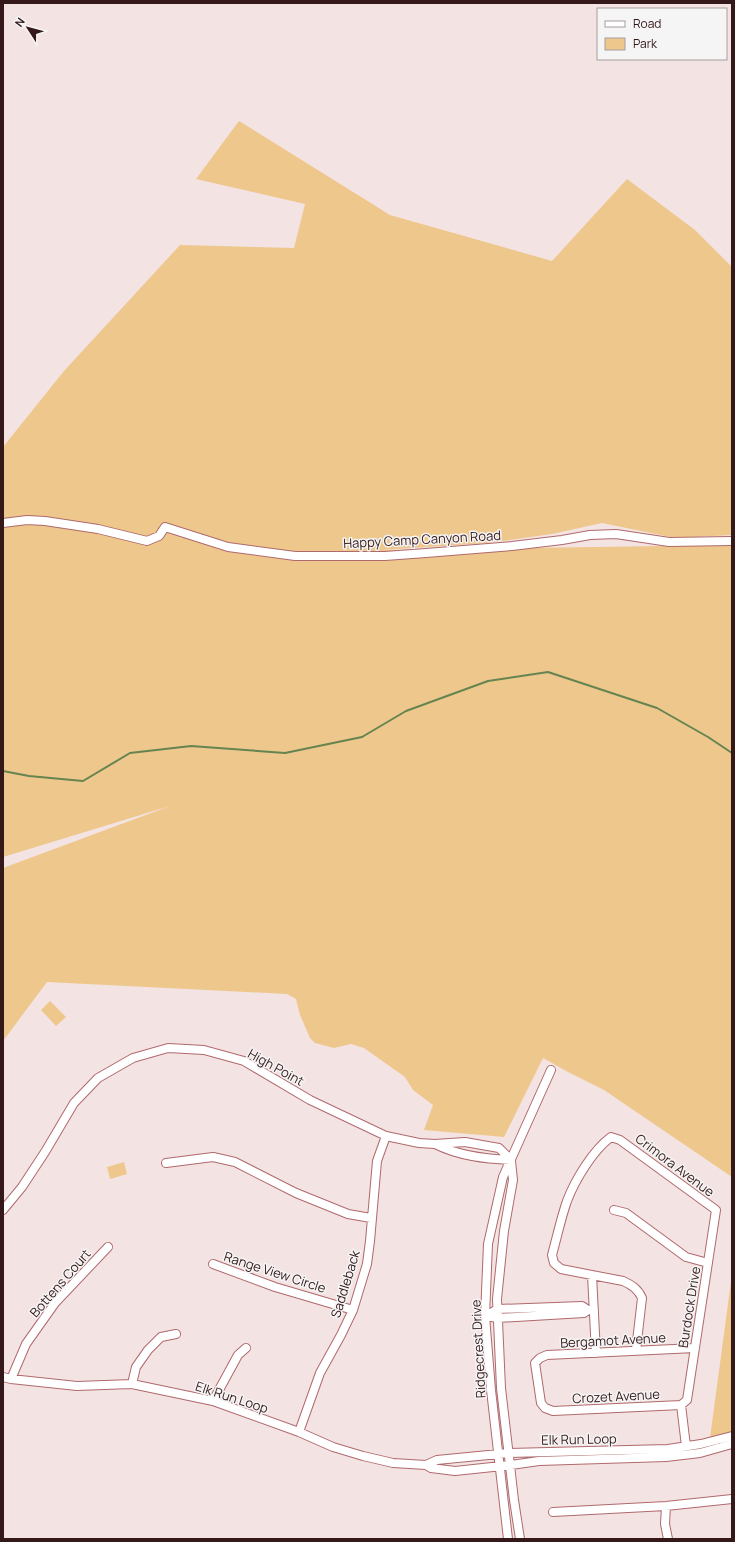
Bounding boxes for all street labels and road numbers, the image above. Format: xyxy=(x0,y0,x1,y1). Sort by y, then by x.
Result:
street label: Happy Camp Canyon Road xyxy=(343,526,501,552)
street label: High Point xyxy=(245,1044,307,1090)
street label: Crimora Avenue xyxy=(632,1129,718,1201)
street label: Bottens Court xyxy=(25,1245,95,1321)
street label: Range View Circle xyxy=(222,1247,329,1297)
street label: Saddleback xyxy=(326,1247,364,1320)
street label: Burdock Drive xyxy=(674,1265,704,1349)
street label: Ridgecrest Drive xyxy=(466,1299,490,1399)
street label: Bergamot Avenue xyxy=(560,1328,667,1352)
street label: Elk Run Loop xyxy=(193,1377,271,1417)
street label: Crozet Avenue xyxy=(572,1385,661,1407)
street label: Elk Run Loop xyxy=(541,1429,617,1449)

